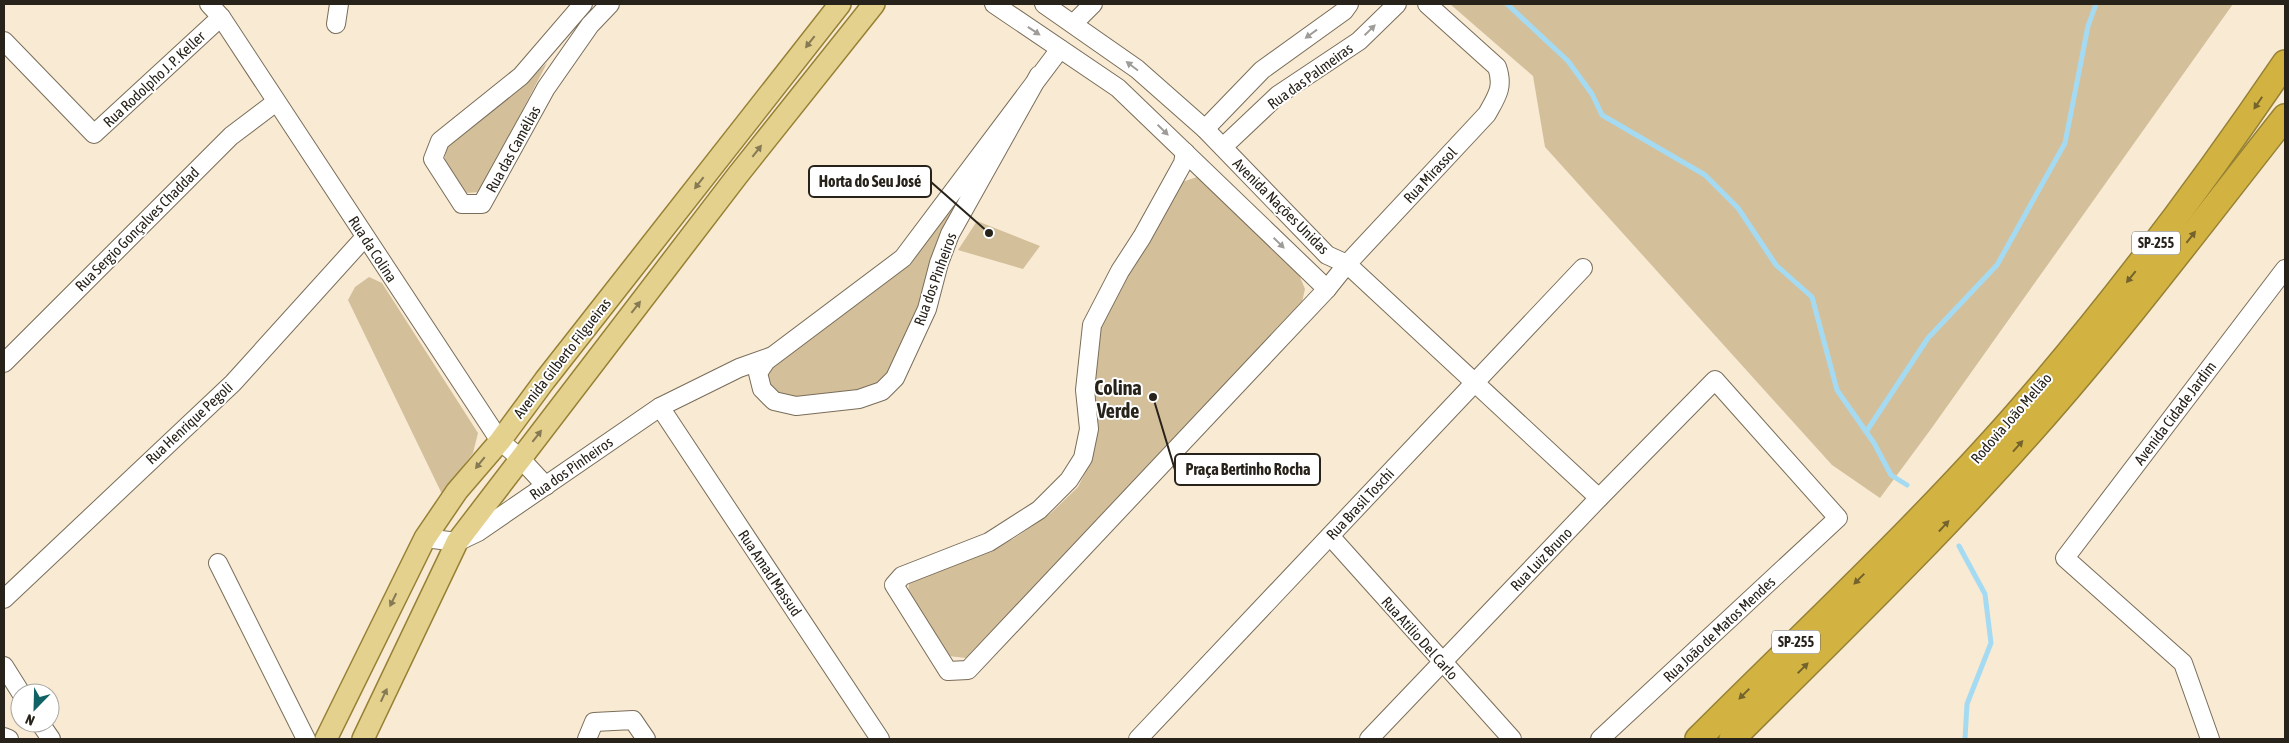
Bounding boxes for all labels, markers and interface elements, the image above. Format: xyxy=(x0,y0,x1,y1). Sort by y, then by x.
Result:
one-way arrow xyxy=(1364,24,1376,36)
one-way arrow xyxy=(1028,26,1041,36)
street label: Rua Rodolpho J. P. Keller xyxy=(100,27,209,130)
one-way arrow xyxy=(1304,29,1318,39)
one-way arrow xyxy=(805,35,816,48)
street label: Rua das Palmeiras xyxy=(1264,40,1356,112)
one-way arrow xyxy=(1125,61,1139,71)
one-way arrow xyxy=(2253,97,2263,110)
street label: Rua das Camélias xyxy=(482,103,544,195)
one-way arrow xyxy=(1156,124,1168,136)
street label: Rua Mirassol xyxy=(1400,144,1460,206)
one-way arrow xyxy=(752,145,763,158)
street label: Avenida Nações Unidas xyxy=(1230,155,1332,257)
street label: Rua Sergio Gonçalves Chaddad xyxy=(72,164,202,294)
callout: Horta do Seu José xyxy=(809,166,931,197)
text: Horta do Seu José xyxy=(819,172,921,190)
one-way arrow xyxy=(693,176,704,189)
street label: Rua da Colina xyxy=(345,213,401,285)
street label: Rua dos Pinheiros xyxy=(910,230,960,328)
one-way arrow xyxy=(2186,230,2197,243)
road number: SP-255 xyxy=(2132,232,2180,254)
one-way arrow xyxy=(1273,237,1285,249)
one-way arrow xyxy=(2125,270,2136,283)
street label: Avenida Gilberto Filgueiras xyxy=(510,295,614,421)
one-way arrow xyxy=(631,301,642,314)
street label: Avenida Cidade Jardim xyxy=(2131,358,2219,468)
street label: Rodovia João Mellão xyxy=(1967,369,2055,467)
district label: Colina Verde xyxy=(1094,376,1142,422)
street label: Rua Henrique Pegoli xyxy=(142,378,236,468)
one-way arrow xyxy=(532,429,542,443)
street label: Rua dos Pinheiros xyxy=(526,433,616,503)
one-way arrow xyxy=(2012,441,2024,453)
callout: Praça Bertinho Rocha xyxy=(1175,454,1320,485)
one-way arrow xyxy=(475,456,486,469)
text: Praça Bertinho Rocha xyxy=(1186,460,1310,478)
street label: Rua Brasil Toschi xyxy=(1323,465,1397,543)
one-way arrow xyxy=(1938,520,1950,532)
street label: Rua Luiz Bruno xyxy=(1507,524,1575,594)
street label: Rua Amad Massud xyxy=(735,527,805,619)
street label: Rua João de Matos Mendes xyxy=(1660,573,1778,685)
one-way arrow xyxy=(1853,573,1865,585)
one-way arrow xyxy=(389,593,397,607)
street label: Rua Atilio Del Carlo xyxy=(1378,593,1462,683)
road number: SP-255 xyxy=(1772,630,1820,654)
one-way arrow xyxy=(1797,662,1809,674)
north arrow xyxy=(10,683,60,733)
one-way arrow xyxy=(1738,687,1750,699)
one-way arrow xyxy=(380,688,388,702)
text: N xyxy=(23,711,37,729)

